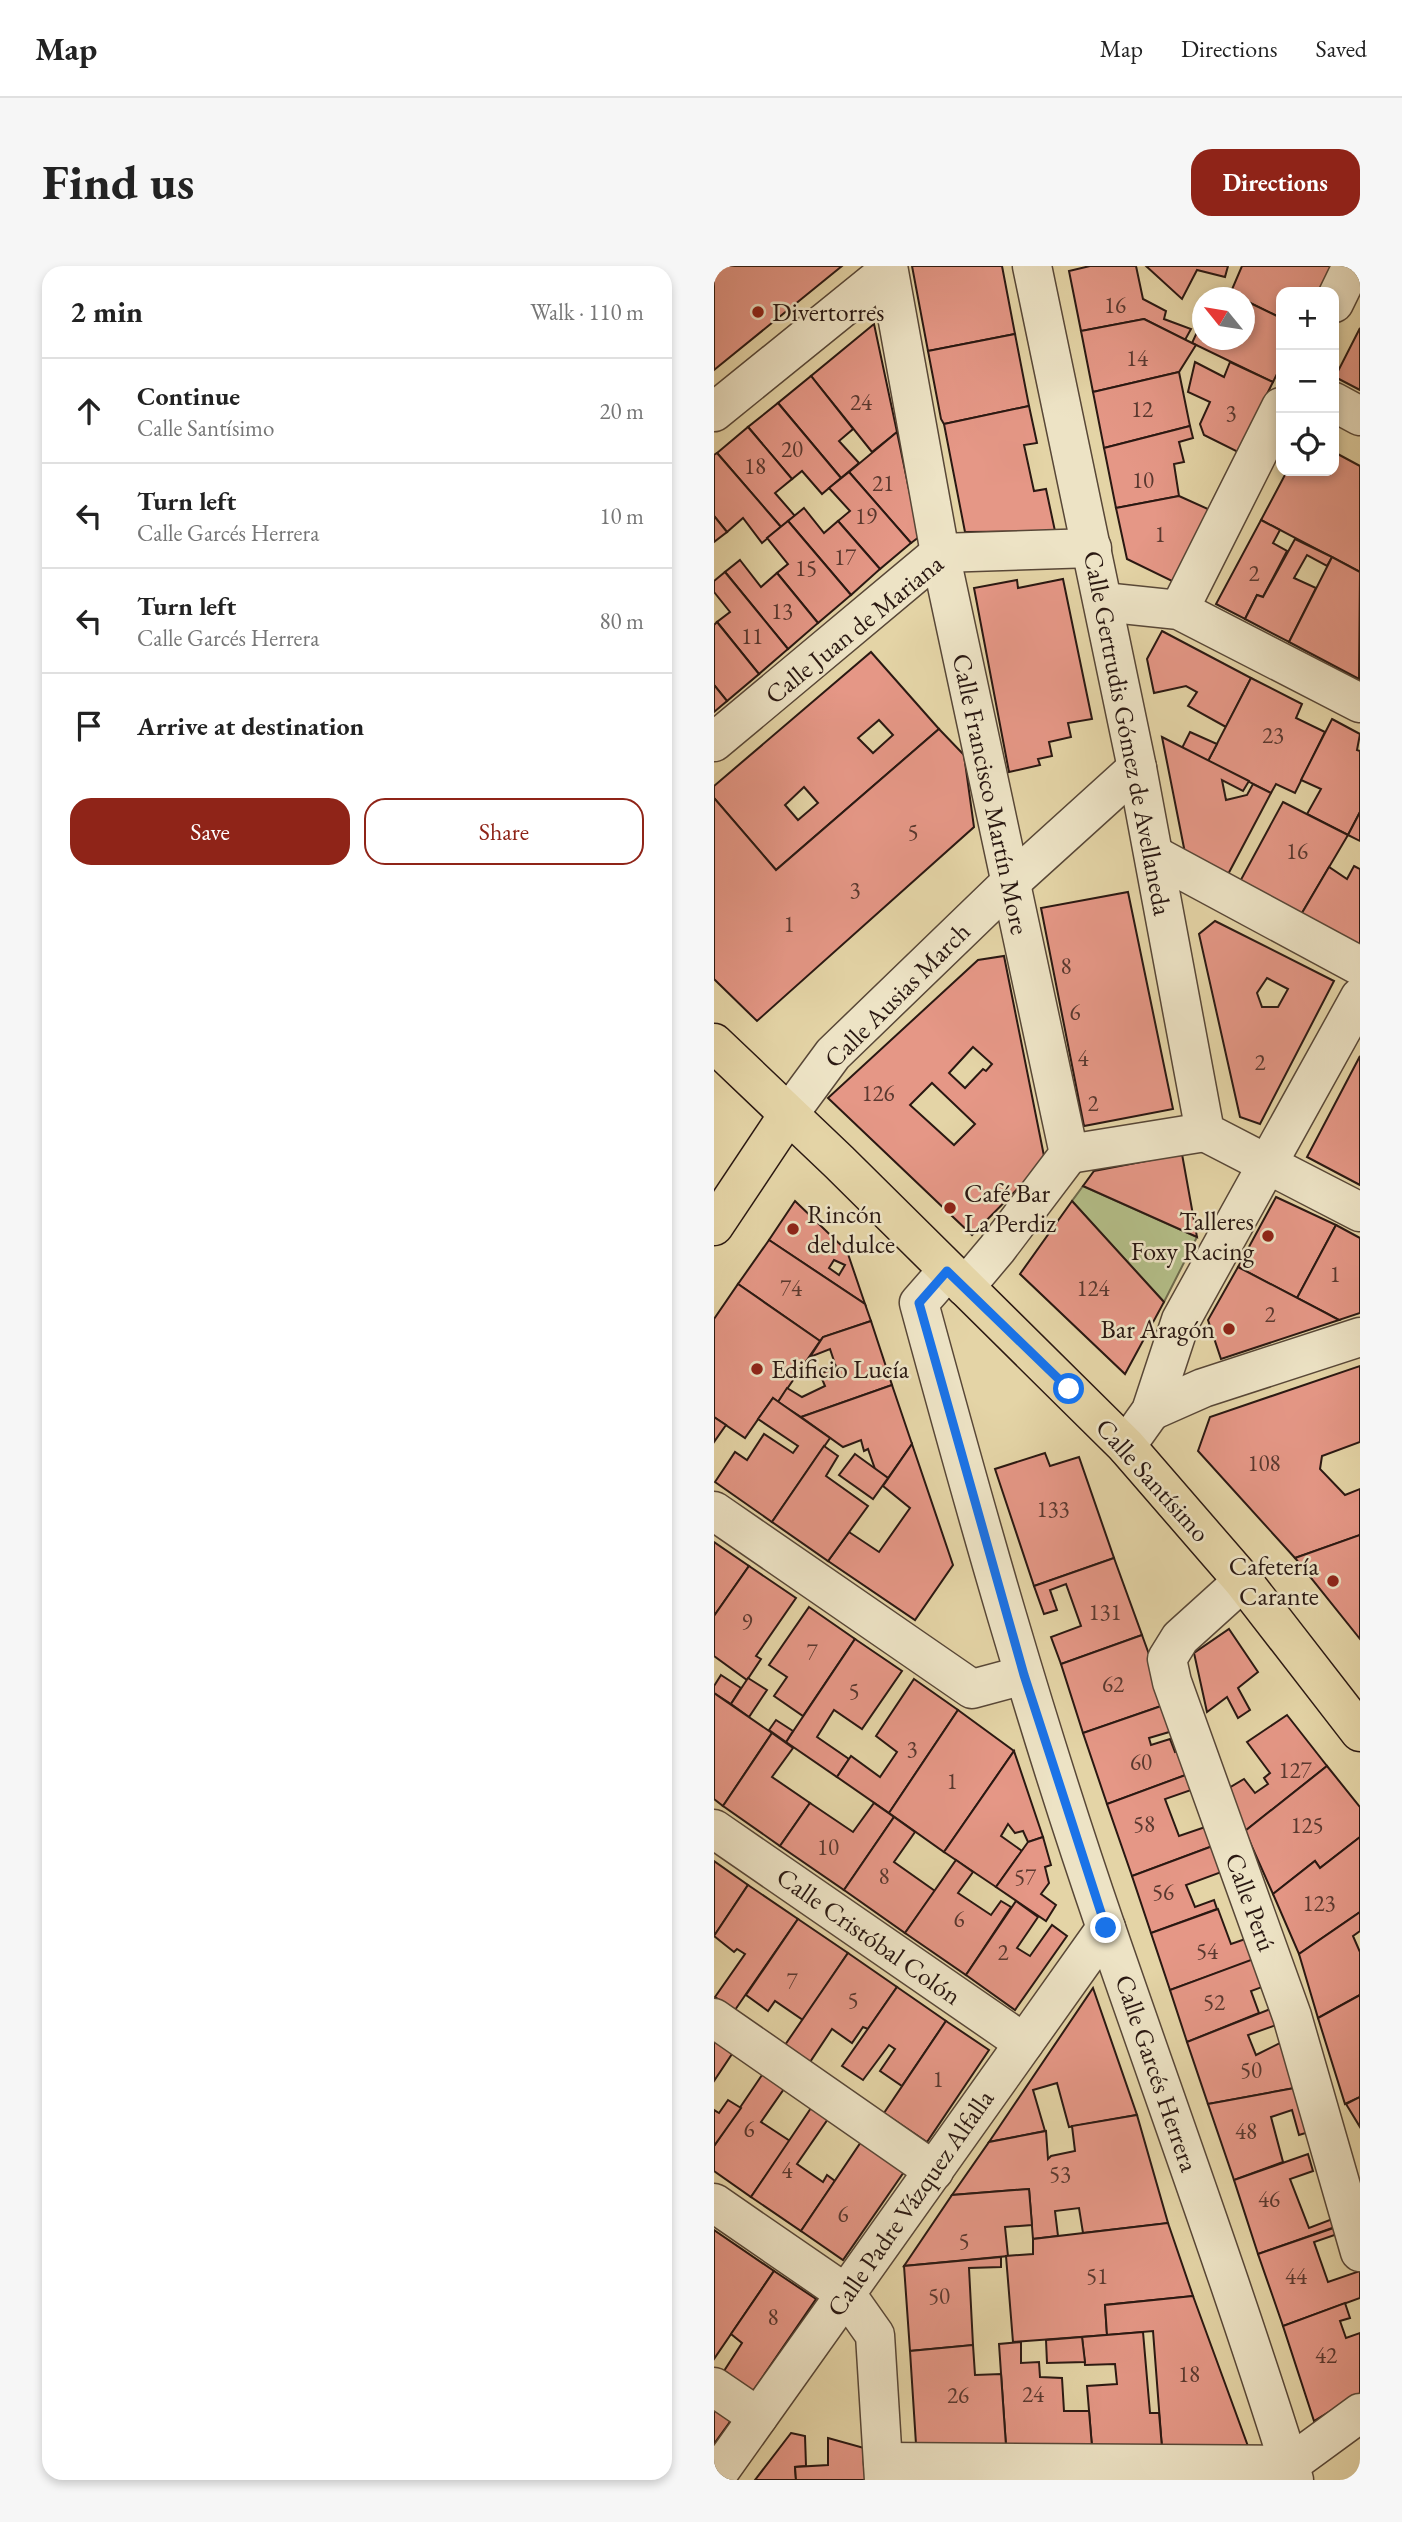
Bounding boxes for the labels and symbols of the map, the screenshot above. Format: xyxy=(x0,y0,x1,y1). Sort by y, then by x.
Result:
north arrow xyxy=(1192,287,1255,350)
house number: 16 xyxy=(1104,290,1126,320)
place label: Divertorres xyxy=(772,295,884,329)
marker: Divertorres xyxy=(750,304,766,320)
house number: 14 xyxy=(1126,343,1149,373)
house number: 24 xyxy=(850,387,873,417)
house number: 12 xyxy=(1131,394,1153,424)
house number: 3 xyxy=(1225,398,1237,428)
house number: 20 xyxy=(781,434,803,464)
house number: 18 xyxy=(744,451,766,481)
house number: 10 xyxy=(1132,465,1154,495)
house number: 21 xyxy=(872,468,894,498)
house number: 19 xyxy=(855,501,877,531)
house number: 1 xyxy=(1154,519,1166,549)
house number: 17 xyxy=(834,542,857,572)
street label: Calle Juan de Mariana xyxy=(758,546,951,711)
street label: Calle Gertrudis Gómez de Avellaneda xyxy=(1076,548,1180,919)
house number: 15 xyxy=(795,553,817,583)
house number: 2 xyxy=(1248,558,1260,588)
house number: 13 xyxy=(771,596,793,626)
house number: 11 xyxy=(741,621,763,651)
street label: Calle Francisco Martín More xyxy=(945,650,1037,938)
house number: 23 xyxy=(1262,720,1284,750)
house number: 5 xyxy=(907,817,919,847)
house number: 16 xyxy=(1286,836,1308,866)
house number: 3 xyxy=(849,875,861,905)
house number: 1 xyxy=(783,909,795,939)
street label: Calle Ausias March xyxy=(817,915,977,1075)
house number: 8 xyxy=(1060,951,1072,981)
house number: 6 xyxy=(1069,997,1081,1027)
house number: 4 xyxy=(1077,1043,1089,1073)
house number: 2 xyxy=(1254,1047,1266,1077)
house number: 126 xyxy=(861,1078,895,1108)
house number: 2 xyxy=(1087,1088,1099,1118)
place label: Café Bar La Perdiz xyxy=(964,1176,1056,1240)
place label: Rincón del dulce xyxy=(807,1197,895,1261)
marker: Café Bar La Perdiz xyxy=(942,1200,958,1216)
place label: Talleres Foxy Racing xyxy=(1131,1204,1255,1268)
marker: Rincón del dulce xyxy=(785,1221,801,1237)
marker: Talleres Foxy Racing xyxy=(1260,1228,1276,1244)
house number: 1 xyxy=(1329,1259,1341,1289)
house number: 74 xyxy=(780,1273,803,1303)
house number: 124 xyxy=(1076,1273,1111,1303)
house number: 2 xyxy=(1264,1299,1276,1329)
place label: Bar Aragón xyxy=(1101,1312,1215,1346)
marker: Bar Aragón xyxy=(1221,1321,1237,1337)
place label: Edificio Lucía xyxy=(771,1352,910,1386)
marker: Edificio Lucía xyxy=(749,1361,765,1377)
route start xyxy=(1053,1373,1084,1404)
street label: Calle Santísimo xyxy=(1088,1411,1218,1549)
house number: 108 xyxy=(1247,1448,1281,1478)
house number: 133 xyxy=(1036,1494,1070,1524)
place label: Cafetería Carante xyxy=(1229,1549,1320,1613)
marker: Cafetería Carante xyxy=(1325,1573,1341,1589)
house number: 131 xyxy=(1088,1597,1122,1627)
house number: 9 xyxy=(741,1607,753,1637)
house number: 7 xyxy=(806,1637,818,1667)
house number: 62 xyxy=(1102,1669,1124,1699)
house number: 5 xyxy=(848,1676,860,1706)
house number: 3 xyxy=(906,1734,918,1764)
house number: 60 xyxy=(1130,1747,1152,1777)
house number: 127 xyxy=(1278,1755,1313,1785)
house number: 1 xyxy=(946,1766,958,1796)
house number: 58 xyxy=(1133,1809,1155,1839)
house number: 125 xyxy=(1290,1810,1324,1840)
house number: 10 xyxy=(817,1832,839,1862)
street label: Calle Perú xyxy=(1218,1848,1285,1956)
street label: Calle Cristóbal Colón xyxy=(770,1860,968,2013)
house number: 8 xyxy=(878,1861,890,1891)
house number: 57 xyxy=(1014,1862,1037,1892)
house number: 56 xyxy=(1152,1877,1174,1907)
house number: 123 xyxy=(1302,1888,1336,1918)
house number: 6 xyxy=(953,1904,965,1934)
route end xyxy=(1090,1912,1121,1943)
house number: 54 xyxy=(1196,1936,1219,1966)
house number: 2 xyxy=(997,1937,1009,1967)
house number: 7 xyxy=(786,1966,798,1996)
street label: Calle Garcés Herrera xyxy=(1107,1970,1207,2177)
house number: 5 xyxy=(847,1985,859,2015)
house number: 52 xyxy=(1203,1987,1225,2017)
house number: 50 xyxy=(1240,2055,1262,2085)
house number: 1 xyxy=(932,2064,944,2094)
street label: Calle Padre Vázquez Alfalla xyxy=(819,2082,1002,2323)
house number: 6 xyxy=(743,2114,755,2144)
house number: 48 xyxy=(1235,2116,1257,2146)
house number: 4 xyxy=(781,2155,793,2185)
house number: 53 xyxy=(1049,2159,1071,2189)
house number: 46 xyxy=(1258,2184,1280,2214)
house number: 6 xyxy=(837,2199,849,2229)
house number: 5 xyxy=(958,2226,970,2256)
house number: 51 xyxy=(1086,2261,1108,2291)
house number: 44 xyxy=(1285,2261,1308,2291)
house number: 50 xyxy=(928,2281,950,2311)
house number: 8 xyxy=(767,2302,779,2332)
house number: 42 xyxy=(1315,2340,1337,2370)
house number: 18 xyxy=(1178,2359,1200,2389)
house number: 24 xyxy=(1022,2379,1045,2409)
house number: 26 xyxy=(947,2380,969,2410)

